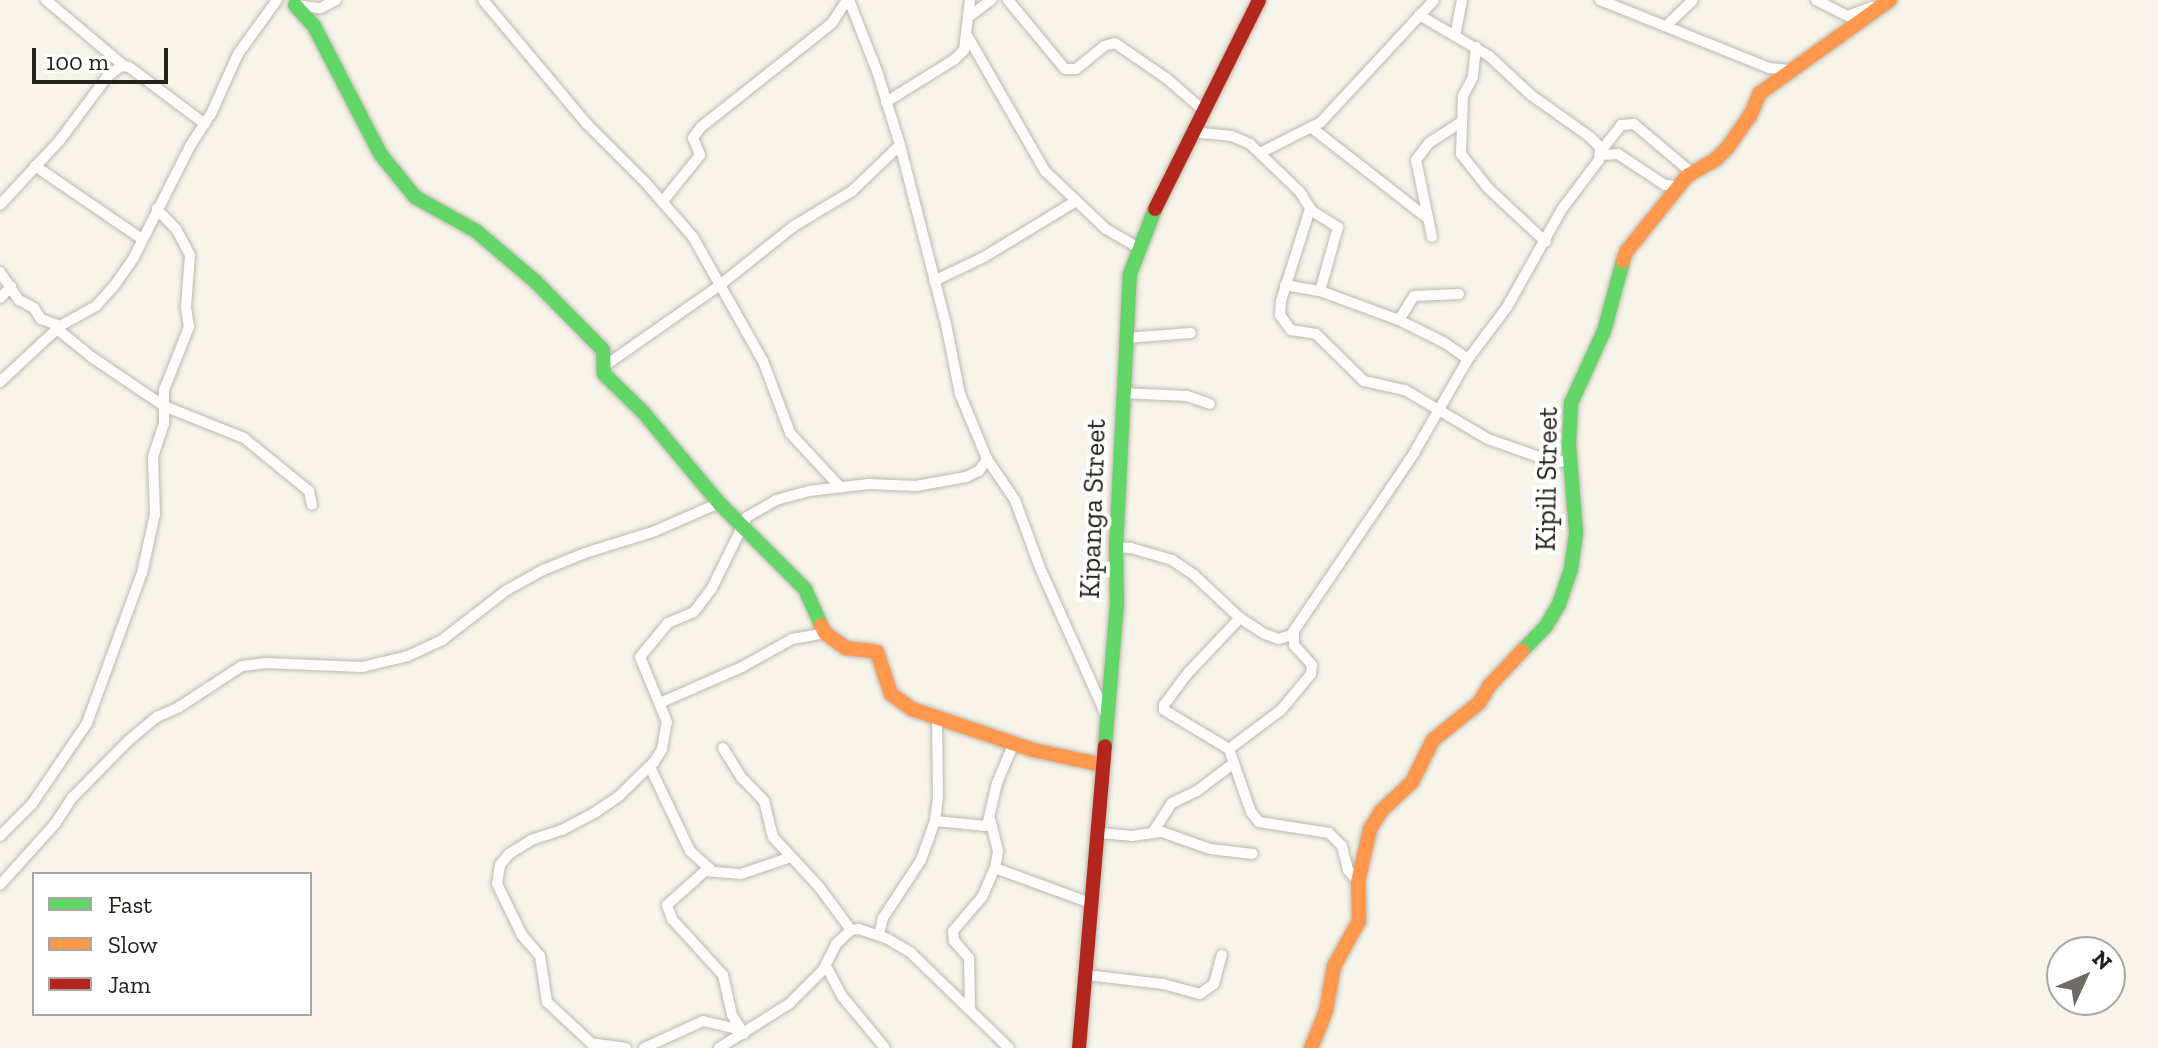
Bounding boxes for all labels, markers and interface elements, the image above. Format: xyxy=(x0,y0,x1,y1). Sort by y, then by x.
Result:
scale bar xyxy=(36,32,172,82)
text: 100 m xyxy=(46,47,109,76)
street label: Kipili Street xyxy=(1529,406,1565,552)
street label: Kipanga Street xyxy=(1073,419,1113,599)
legend xyxy=(32,872,312,1016)
text: Fast xyxy=(108,890,152,919)
text: Slow xyxy=(108,930,158,959)
north arrow xyxy=(2046,936,2126,1016)
text: N xyxy=(2087,945,2118,976)
text: Jam xyxy=(108,970,151,999)

